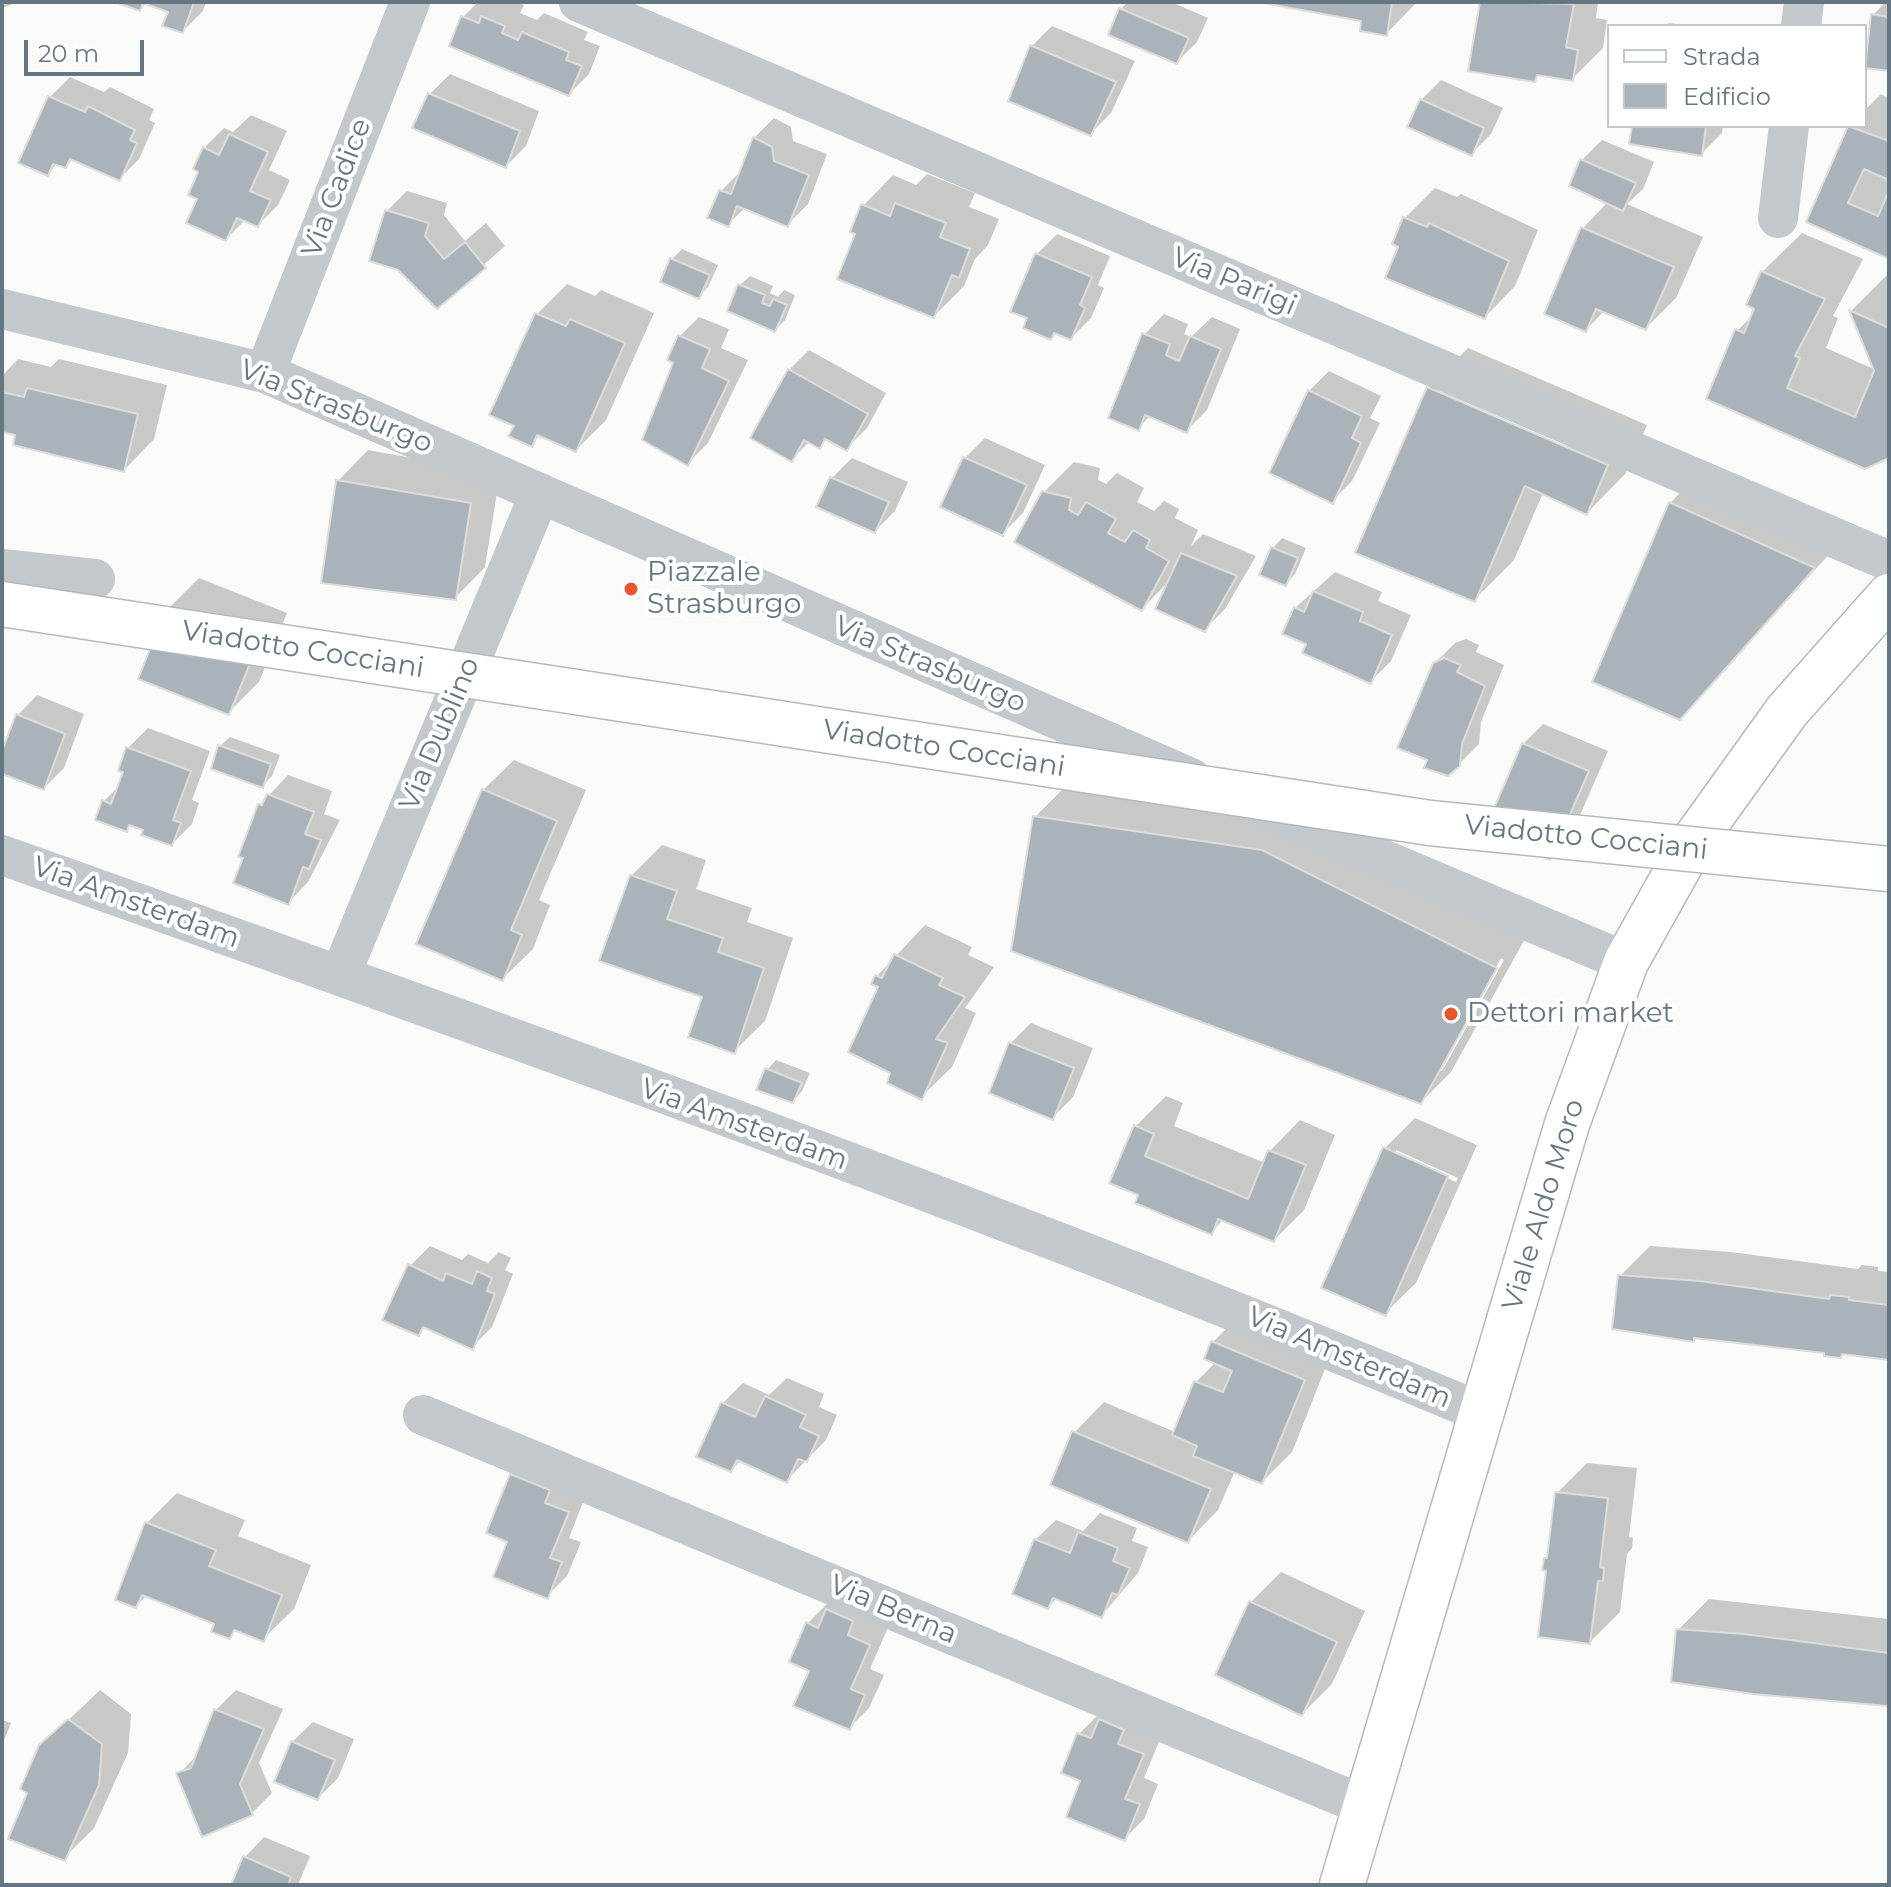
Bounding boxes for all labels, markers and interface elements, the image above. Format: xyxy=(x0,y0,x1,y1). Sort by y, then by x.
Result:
scale bar xyxy=(28,24,148,74)
legend xyxy=(1607,24,1867,128)
text: 20 m xyxy=(38,39,99,68)
text: Strada xyxy=(1683,42,1761,71)
text: Edificio xyxy=(1683,82,1771,111)
street label: Via Cadice xyxy=(295,114,379,262)
street label: Via Parigi xyxy=(1167,241,1301,323)
street label: Via Strasburgo xyxy=(235,353,437,461)
place label: Piazzale Strasburgo xyxy=(647,556,801,622)
marker: Piazzale Strasburgo xyxy=(622,580,640,598)
street label: Via Strasburgo xyxy=(829,610,1031,720)
street label: Viadotto Cocciani xyxy=(180,614,426,686)
street label: Via Dublino xyxy=(393,652,487,816)
street label: Viadotto Cocciani xyxy=(821,713,1067,785)
street label: Viadotto Cocciani xyxy=(1463,809,1709,867)
street label: Via Amsterdam xyxy=(28,850,244,956)
place label: Dettori market xyxy=(1467,997,1674,1031)
marker: Dettori market xyxy=(1442,1005,1460,1023)
street label: Via Amsterdam xyxy=(636,1072,852,1178)
street label: Viale Aldo Moro xyxy=(1496,1095,1592,1315)
street label: Via Amsterdam xyxy=(1242,1300,1456,1416)
street label: Via Berna xyxy=(824,1568,962,1652)

